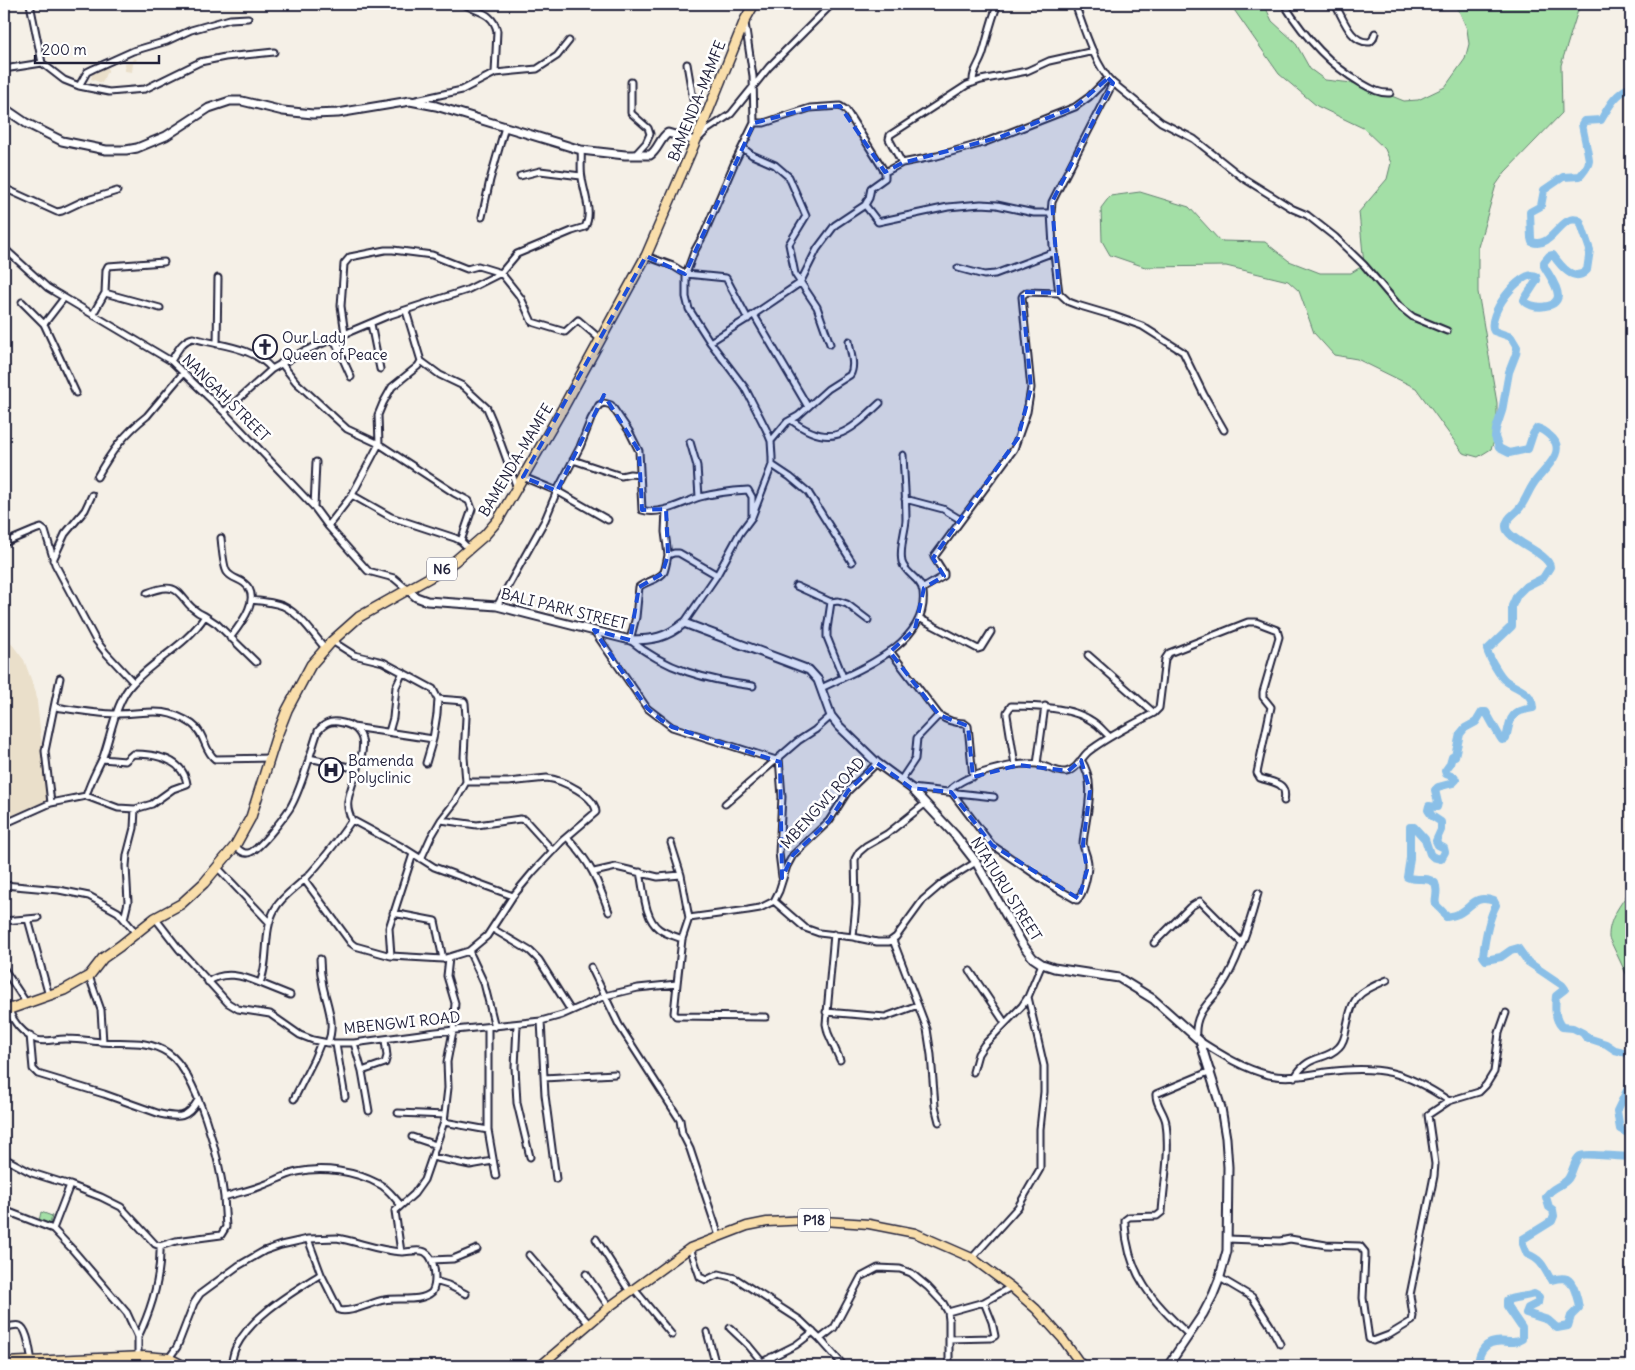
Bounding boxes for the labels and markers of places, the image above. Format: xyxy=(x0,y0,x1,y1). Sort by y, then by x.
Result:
place label: Our Lady Queen of Peace xyxy=(282,328,388,364)
church icon: Our Lady Queen of Peace xyxy=(252,334,278,360)
place label: Bamenda Polyclinic xyxy=(348,751,414,787)
hospital icon: Bamenda Polyclinic xyxy=(318,757,344,783)

